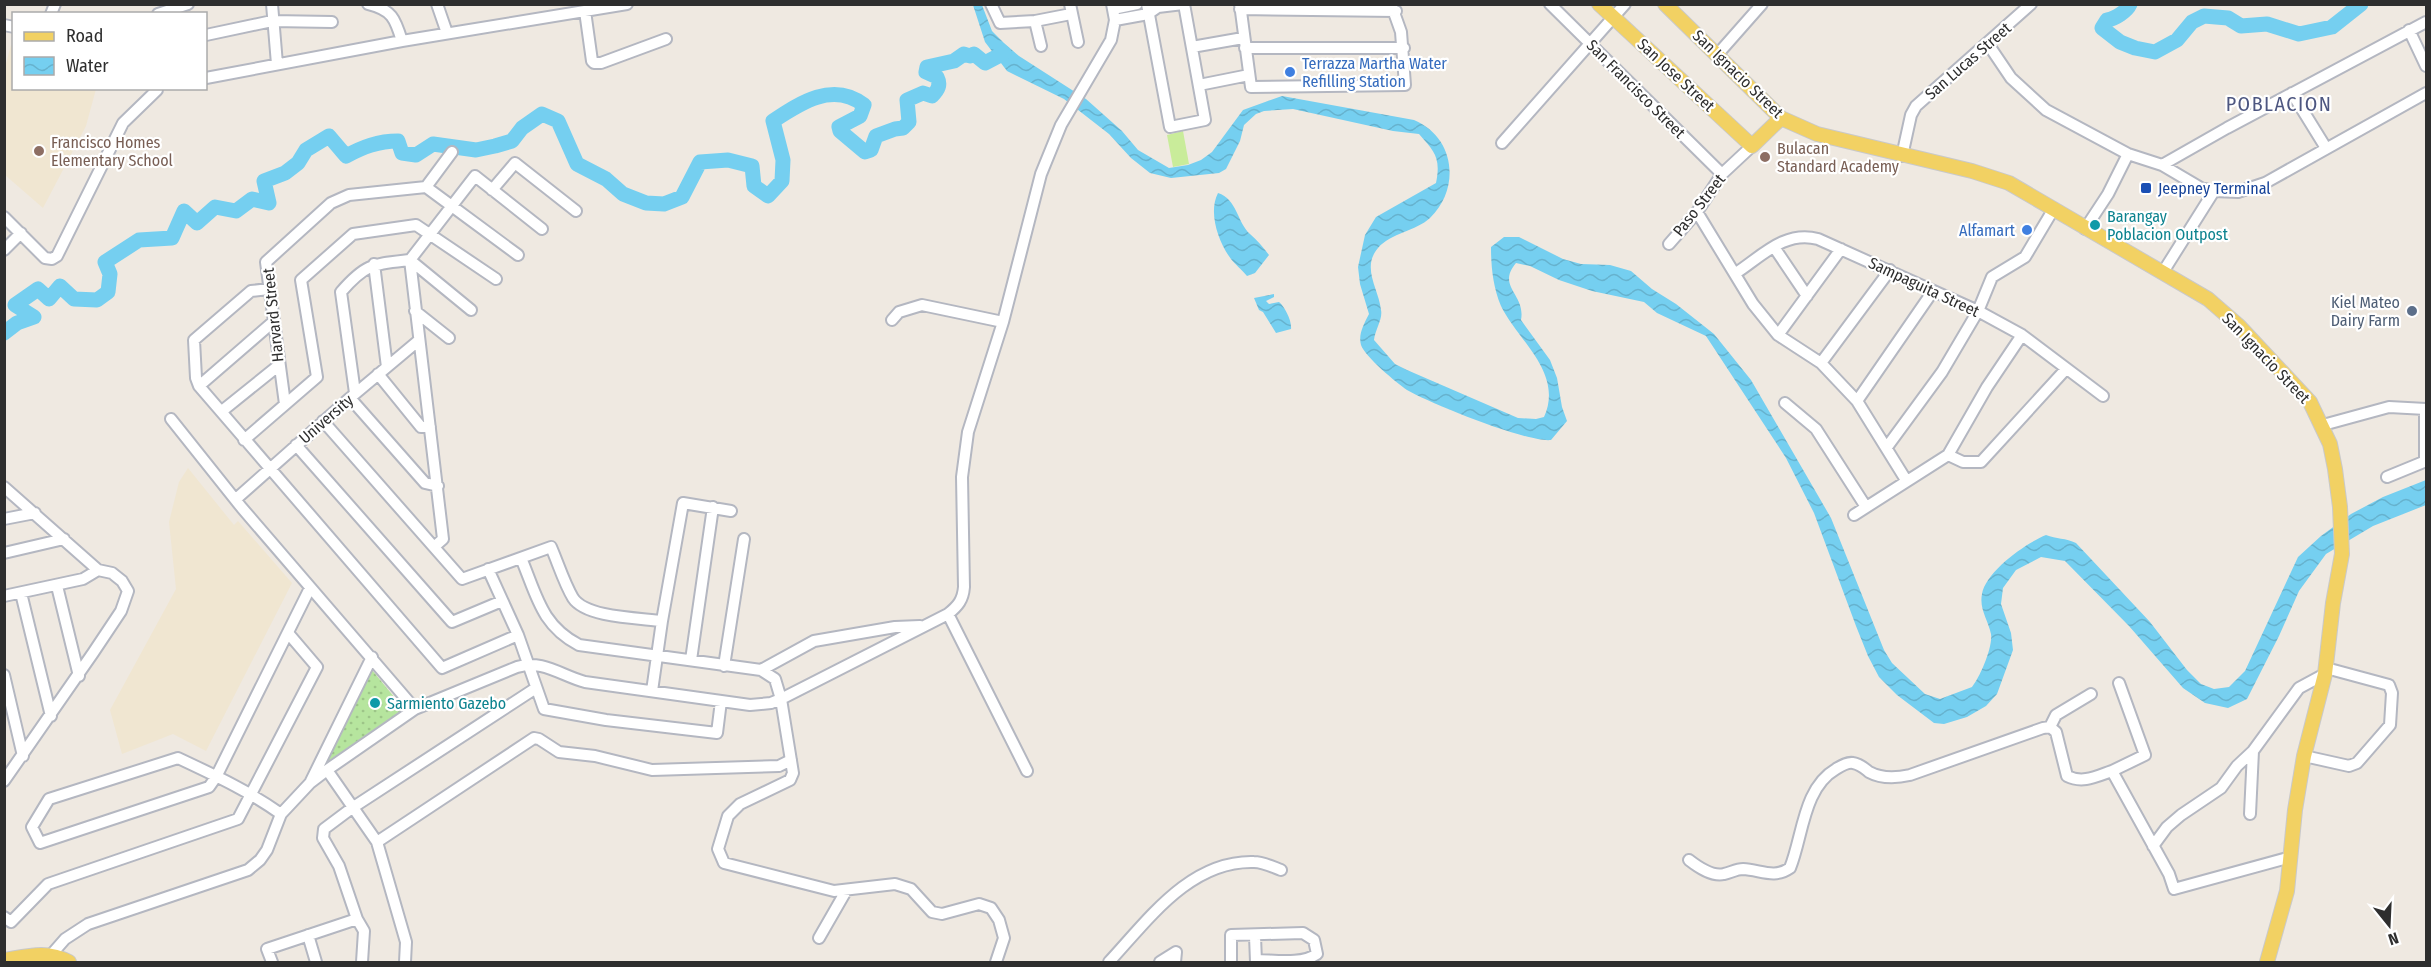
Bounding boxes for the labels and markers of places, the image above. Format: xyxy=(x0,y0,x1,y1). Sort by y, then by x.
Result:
place label: Terrazza Martha Water Refilling Station xyxy=(1302,54,1447,91)
marker: Terrazza Martha Water Refilling Station xyxy=(1283,65,1297,79)
place label: Francisco Homes Elementary School xyxy=(51,133,173,170)
place label: Bulacan Standard Academy xyxy=(1777,139,1900,176)
marker: Francisco Homes Elementary School xyxy=(32,144,46,158)
marker: Bulacan Standard Academy xyxy=(1758,150,1772,164)
place label: Jeepney Terminal xyxy=(2158,179,2271,198)
marker: Jeepney Terminal xyxy=(2139,181,2153,195)
place label: Barangay Poblacion Outpost xyxy=(2107,207,2229,244)
marker: Barangay Poblacion Outpost xyxy=(2088,218,2102,232)
place label: Alfamart xyxy=(1959,221,2016,240)
marker: Alfamart xyxy=(2020,223,2034,237)
place label: Kiel Mateo Dairy Farm xyxy=(2331,293,2400,330)
marker: Kiel Mateo Dairy Farm xyxy=(2405,304,2419,318)
place label: Sarmiento Gazebo xyxy=(387,694,506,713)
marker: Sarmiento Gazebo xyxy=(368,696,382,710)

